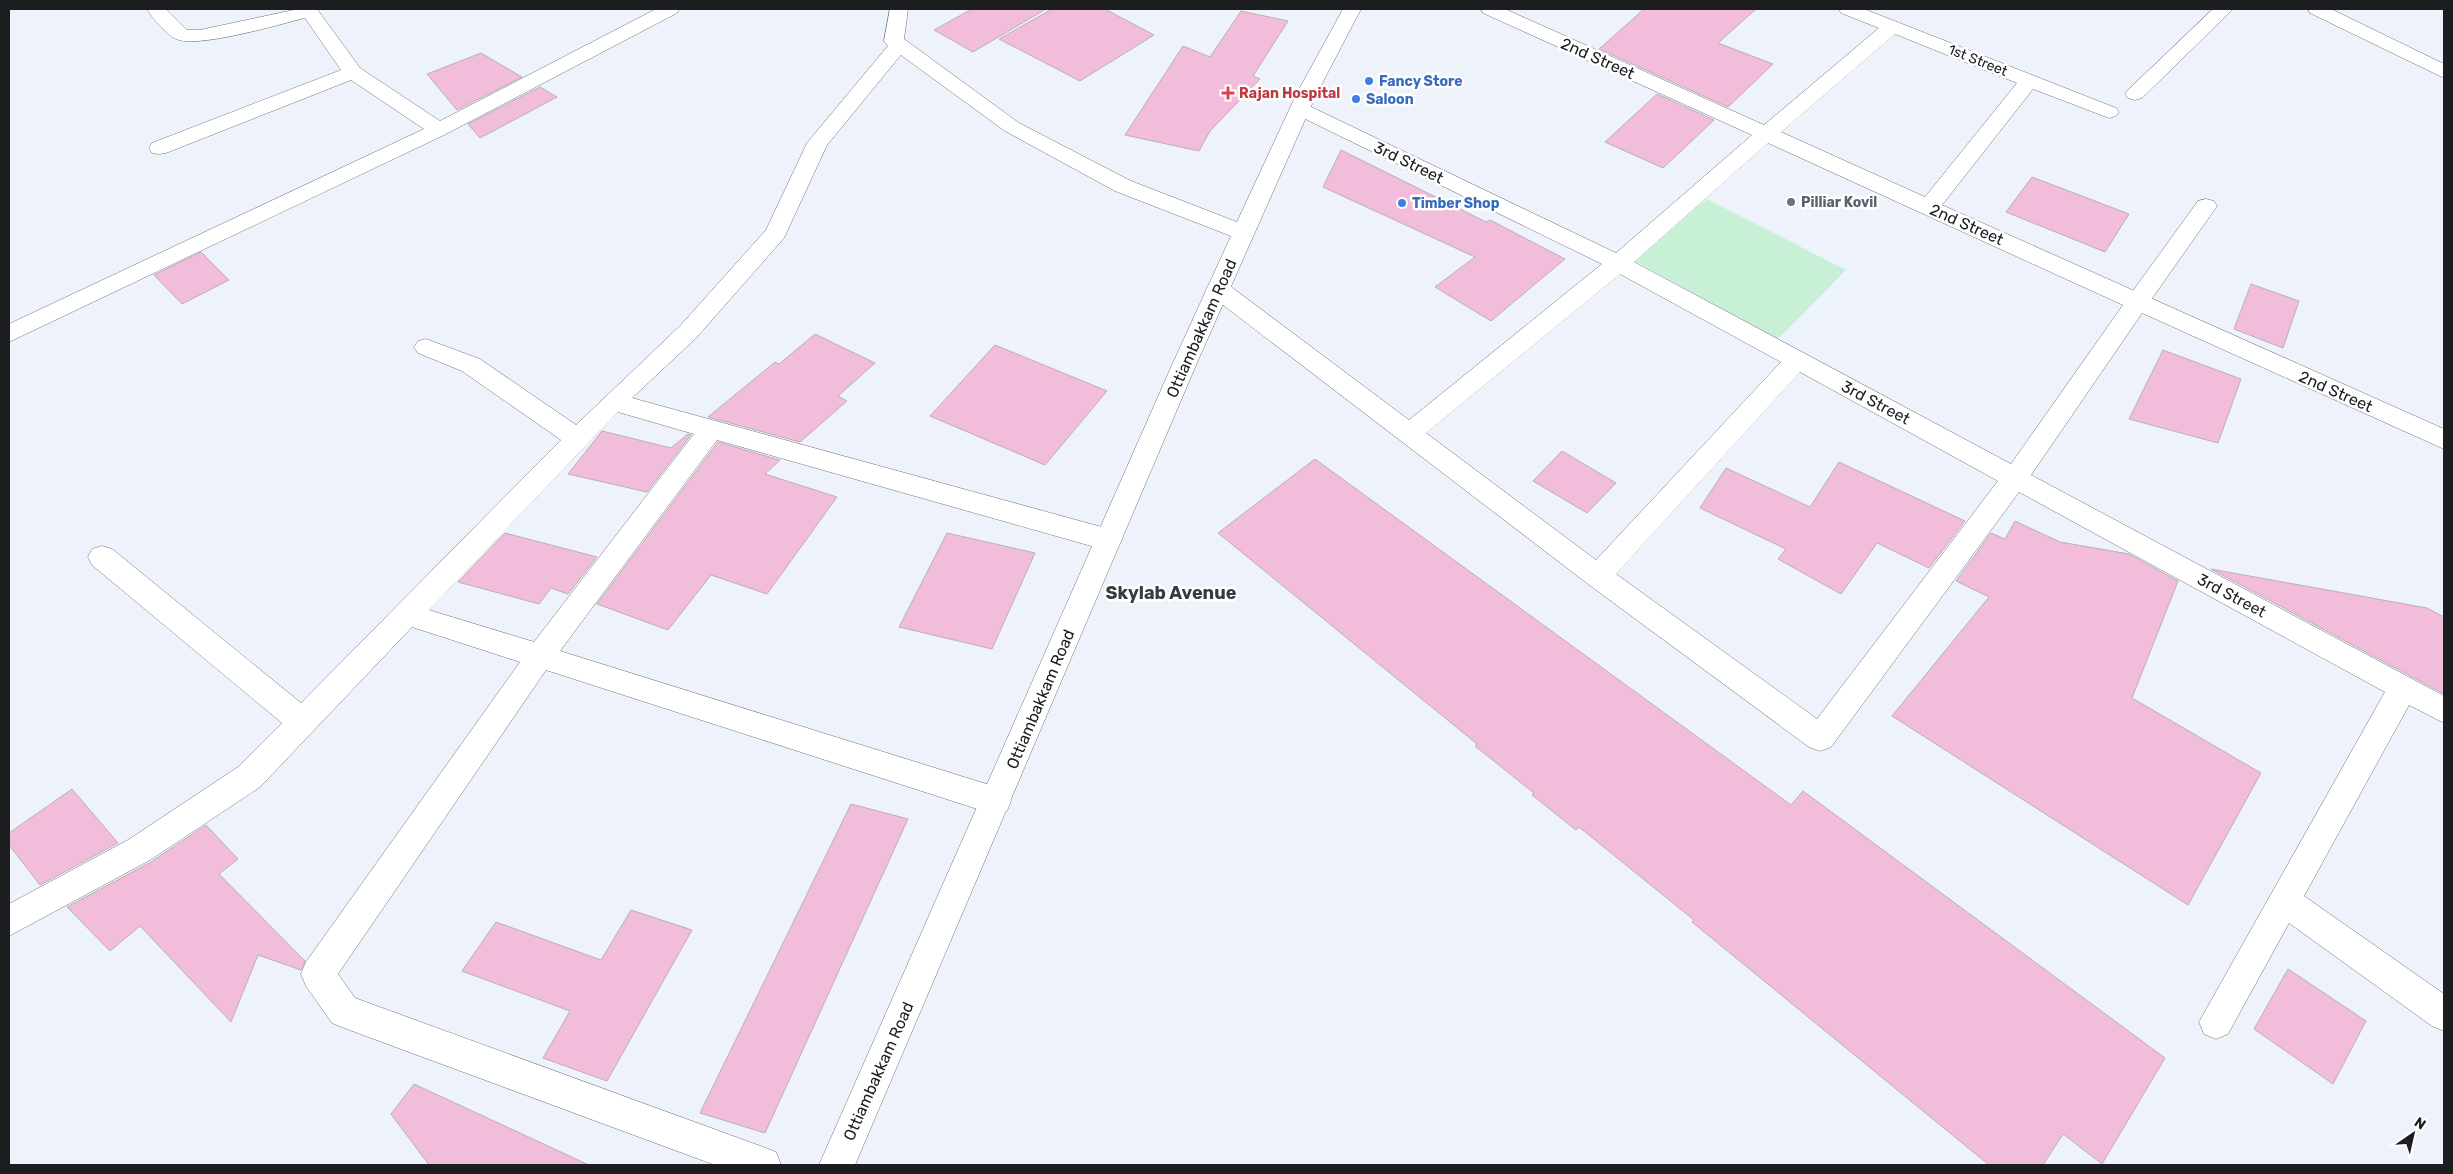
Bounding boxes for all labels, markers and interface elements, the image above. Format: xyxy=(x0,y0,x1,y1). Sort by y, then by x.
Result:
street label: 2nd Street xyxy=(1558,34,1638,83)
street label: 1st Street xyxy=(1946,41,2010,80)
place label: Fancy Store xyxy=(1379,73,1463,90)
marker: Fancy Store xyxy=(1363,75,1375,87)
place label: Rajan Hospital xyxy=(1239,85,1340,102)
marker: Rajan Hospital xyxy=(1221,86,1235,100)
place label: Saloon xyxy=(1366,91,1414,108)
marker: Saloon xyxy=(1350,93,1362,105)
street label: 3rd Street xyxy=(1371,137,1447,187)
place label: Pilliar Kovil xyxy=(1801,194,1877,211)
place label: Timber Shop xyxy=(1412,195,1500,212)
marker: Pilliar Kovil xyxy=(1785,196,1797,208)
marker: Timber Shop xyxy=(1396,197,1408,209)
street label: 2nd Street xyxy=(1927,200,2007,249)
street label: Ottiambakkam Road xyxy=(1162,256,1241,401)
street label: 2nd Street xyxy=(2296,367,2376,416)
street label: 3rd Street xyxy=(1838,376,1913,428)
street label: 3rd Street xyxy=(2194,569,2269,621)
district label: Skylab Avenue xyxy=(1106,582,1237,604)
street label: Ottiambakkam Road xyxy=(1002,627,1078,772)
street label: Ottiambakkam Road xyxy=(839,999,918,1144)
north arrow xyxy=(2388,1109,2438,1159)
text: N xyxy=(2411,1114,2429,1134)

